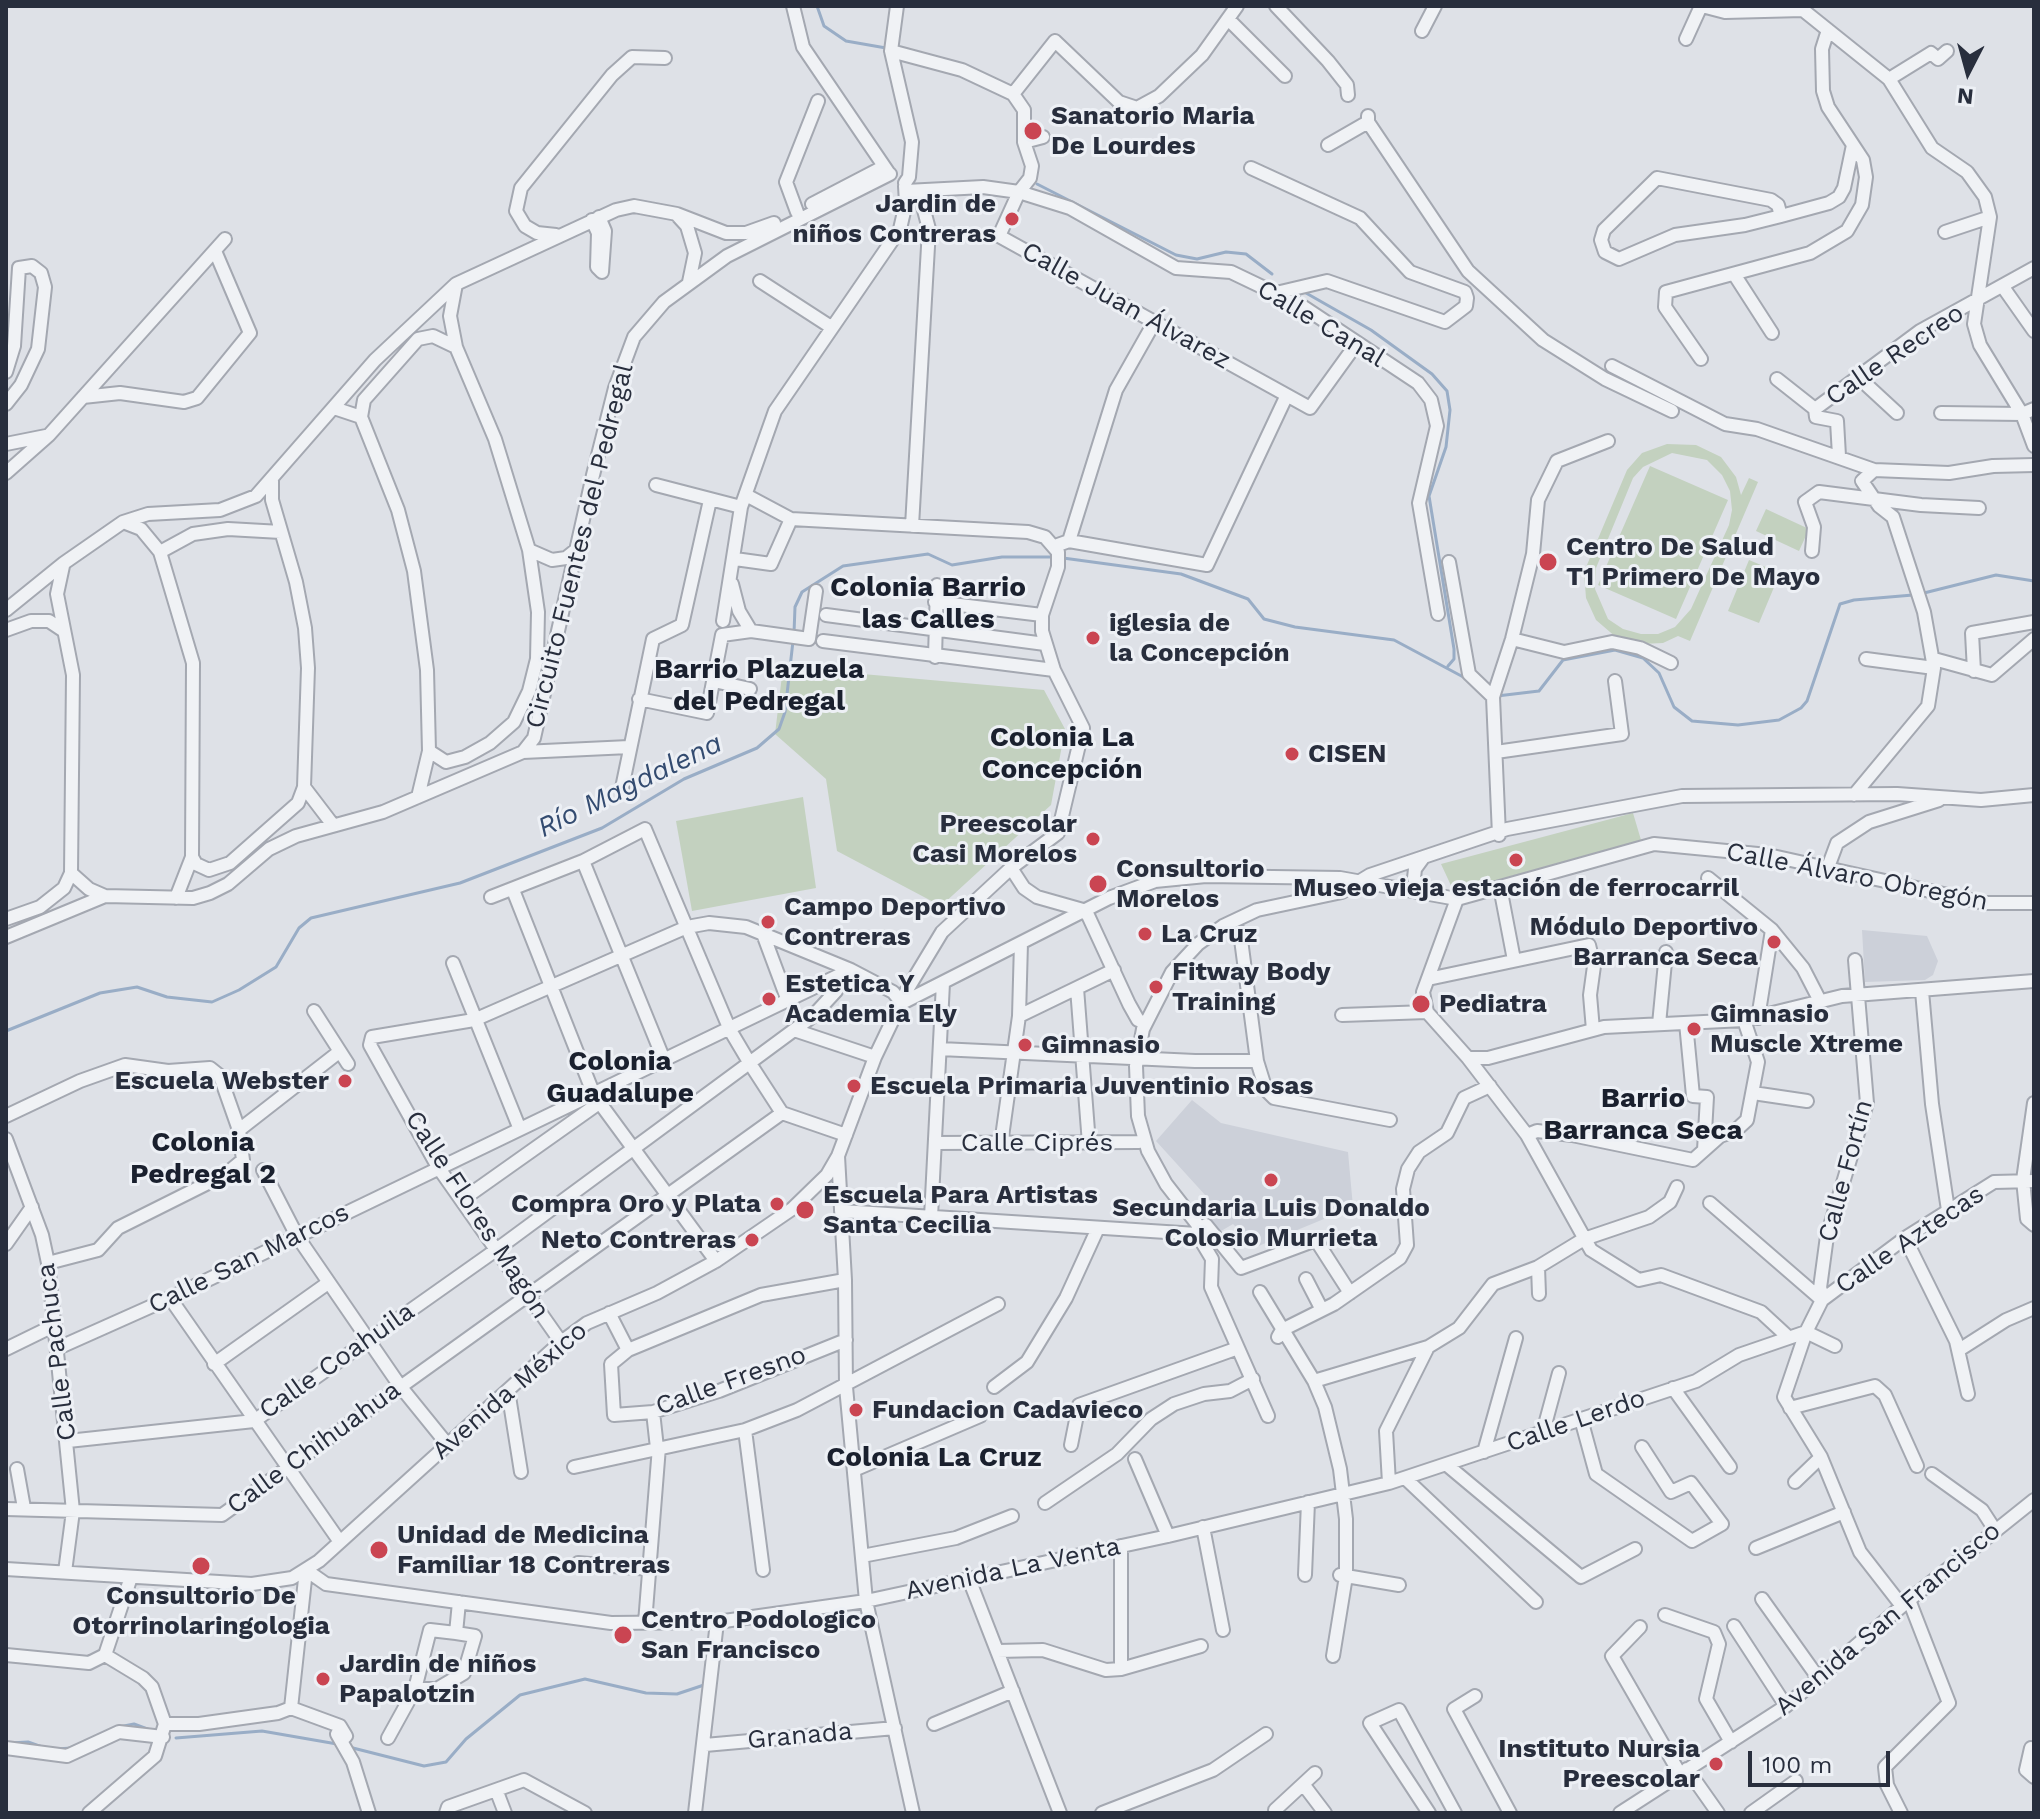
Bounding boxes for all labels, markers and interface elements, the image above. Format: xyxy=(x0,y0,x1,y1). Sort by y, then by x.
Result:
north arrow xyxy=(1928,32,2008,112)
text: N xyxy=(1956,83,1975,110)
place label: Sanatorio Maria De Lourdes xyxy=(1051,100,1255,162)
marker: Sanatorio Maria De Lourdes xyxy=(1022,120,1044,142)
place label: Jardin de niños Contreras xyxy=(793,188,996,250)
marker: Jardin de niños Contreras xyxy=(1003,210,1021,228)
street label: Calle Juan Álvarez xyxy=(1016,236,1236,376)
street label: Calle Canal xyxy=(1251,274,1391,374)
street label: Calle Recreo xyxy=(1820,297,1970,413)
street label: Circuito Fuentes del Pedregal xyxy=(520,360,640,732)
place label: Centro De Salud T1 Primero De Mayo xyxy=(1566,531,1820,592)
marker: Centro De Salud T1 Primero De Mayo xyxy=(1537,551,1559,573)
district label: Colonia Barrio las Calles xyxy=(830,571,1026,637)
place label: iglesia de la Concepción xyxy=(1109,607,1290,668)
marker: iglesia de la Concepción xyxy=(1084,629,1102,647)
district label: Barrio Plazuela del Pedregal xyxy=(654,653,864,719)
district label: Colonia La Concepción xyxy=(982,721,1142,787)
water label: Río Magdalena xyxy=(532,727,728,845)
place label: CISEN xyxy=(1308,738,1386,770)
marker: CISEN xyxy=(1283,745,1301,763)
place label: Preescolar Casi Morelos xyxy=(912,808,1077,870)
marker: Preescolar Casi Morelos xyxy=(1084,830,1102,848)
street label: Calle Álvaro Obregón xyxy=(1724,836,1990,918)
marker: Museo vieja estación de ferrocarril xyxy=(1507,851,1525,869)
place label: Consultorio Morelos xyxy=(1116,853,1265,914)
place label: Museo vieja estación de ferrocarril xyxy=(1293,872,1739,904)
marker: Consultorio Morelos xyxy=(1087,873,1109,895)
place label: Campo Deportivo Contreras xyxy=(784,891,1006,952)
place label: Módulo Deportivo Barranca Seca xyxy=(1530,911,1758,972)
marker: Campo Deportivo Contreras xyxy=(759,913,777,931)
place label: La Cruz xyxy=(1161,918,1258,950)
marker: La Cruz xyxy=(1136,925,1154,943)
marker: Módulo Deportivo Barranca Seca xyxy=(1765,933,1783,951)
place label: Fitway Body Training xyxy=(1172,956,1331,1018)
place label: Estetica Y Academia Ely xyxy=(785,968,957,1030)
marker: Fitway Body Training xyxy=(1147,978,1165,996)
place label: Pediatra xyxy=(1439,988,1547,1020)
marker: Estetica Y Academia Ely xyxy=(760,990,778,1008)
marker: Pediatra xyxy=(1410,993,1432,1015)
place label: Gimnasio Muscle Xtreme xyxy=(1710,998,1903,1060)
marker: Gimnasio Muscle Xtreme xyxy=(1685,1020,1703,1038)
place label: Gimnasio xyxy=(1041,1029,1160,1061)
marker: Gimnasio xyxy=(1016,1036,1034,1054)
district label: Colonia Guadalupe xyxy=(546,1045,694,1111)
place label: Escuela Webster xyxy=(114,1065,329,1097)
place label: Escuela Primaria Juventinio Rosas xyxy=(870,1070,1313,1102)
marker: Escuela Webster xyxy=(336,1072,354,1090)
marker: Escuela Primaria Juventinio Rosas xyxy=(845,1077,863,1095)
district label: Barrio Barranca Seca xyxy=(1543,1082,1743,1148)
street label: Calle Fortín xyxy=(1812,1096,1880,1246)
street label: Calle Flores Magón xyxy=(398,1105,556,1325)
district label: Colonia Pedregal 2 xyxy=(130,1126,276,1192)
street label: Calle Ciprés xyxy=(961,1127,1113,1159)
marker: Secundaria Luis Donaldo Colosio Murrieta xyxy=(1262,1171,1280,1189)
place label: Escuela Para Artistas Santa Cecilia xyxy=(823,1179,1098,1240)
street label: Calle Aztecas xyxy=(1830,1179,1990,1301)
place label: Compra Oro y Plata xyxy=(511,1188,761,1220)
place label: Secundaria Luis Donaldo Colosio Murrieta xyxy=(1112,1192,1430,1254)
marker: Compra Oro y Plata xyxy=(768,1195,786,1213)
street label: Calle San Marcos xyxy=(144,1197,354,1321)
marker: Escuela Para Artistas Santa Cecilia xyxy=(794,1199,816,1221)
place label: Neto Contreras xyxy=(541,1224,736,1256)
marker: Neto Contreras xyxy=(743,1231,761,1249)
street label: Calle Pachuca xyxy=(31,1261,83,1443)
street label: Calle Coahuila xyxy=(253,1296,421,1426)
street label: Avenida México xyxy=(426,1315,594,1467)
street label: Calle Fresno xyxy=(652,1339,810,1423)
street label: Calle Chihuahua xyxy=(221,1375,407,1521)
street label: Calle Lerdo xyxy=(1503,1383,1649,1459)
place label: Fundacion Cadavieco xyxy=(872,1394,1143,1426)
marker: Fundacion Cadavieco xyxy=(847,1401,865,1419)
district label: Colonia La Cruz xyxy=(826,1441,1042,1475)
street label: Avenida San Francisco xyxy=(1769,1515,2007,1723)
place label: Unidad de Medicina Familiar 18 Contreras xyxy=(397,1519,670,1580)
street label: Avenida La Venta xyxy=(903,1531,1123,1607)
marker: Unidad de Medicina Familiar 18 Contreras xyxy=(368,1539,390,1561)
marker: Consultorio De Otorrinolaringologia xyxy=(190,1555,212,1577)
place label: Consultorio De Otorrinolaringologia xyxy=(72,1580,330,1642)
place label: Centro Podologico San Francisco xyxy=(641,1604,876,1666)
marker: Centro Podologico San Francisco xyxy=(612,1624,634,1646)
place label: Jardin de niños Papalotzin xyxy=(339,1648,536,1710)
marker: Jardin de niños Papalotzin xyxy=(314,1670,332,1688)
street label: Granada xyxy=(746,1716,854,1756)
place label: Instituto Nursia Preescolar xyxy=(1498,1733,1700,1794)
scale bar xyxy=(1752,1735,1894,1785)
text: 100 m xyxy=(1762,1751,1832,1779)
marker: Instituto Nursia Preescolar xyxy=(1707,1755,1725,1773)

